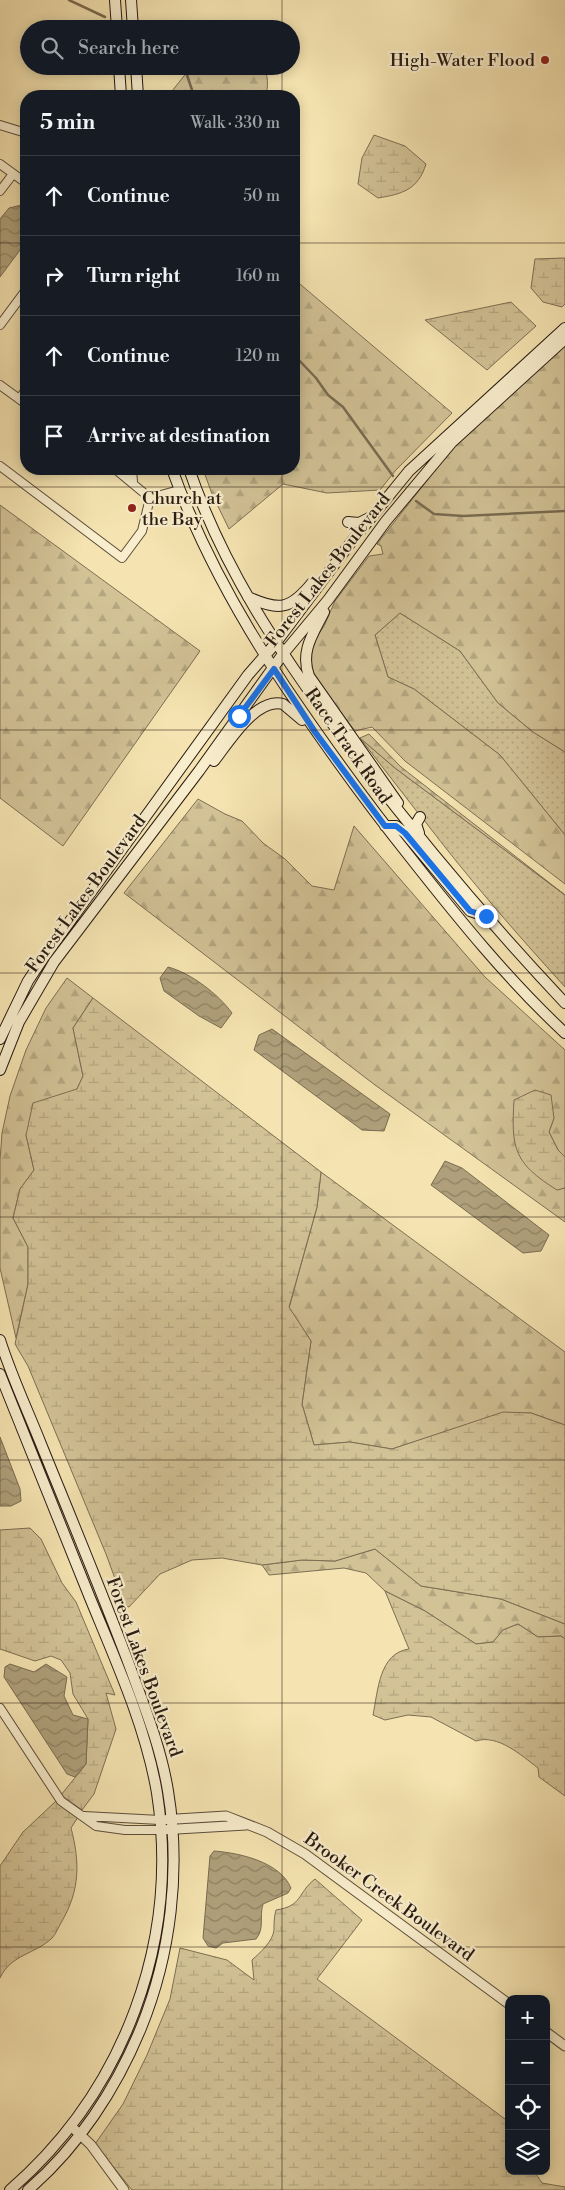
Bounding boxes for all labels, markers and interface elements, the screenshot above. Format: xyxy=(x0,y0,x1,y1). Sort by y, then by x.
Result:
search box xyxy=(20,20,300,75)
icon: search xyxy=(38,34,66,62)
text: Search here xyxy=(78,36,179,60)
place label: High-Water Flood xyxy=(390,49,536,72)
marker: High-Water Flood xyxy=(539,54,551,66)
text: 5 min xyxy=(40,110,95,136)
text: Walk · 330 m xyxy=(190,113,280,133)
icon: ahead xyxy=(40,182,68,210)
text: Continue xyxy=(87,184,170,208)
text: 50 m xyxy=(243,186,280,206)
icon: right xyxy=(40,262,68,290)
text: Turn right xyxy=(87,264,180,288)
text: 160 m xyxy=(236,266,280,286)
icon: ahead xyxy=(40,342,68,370)
text: Continue xyxy=(87,344,170,368)
text: 120 m xyxy=(236,346,280,366)
icon: arrive xyxy=(40,422,68,450)
text: Arrive at destination xyxy=(87,424,270,448)
place label: Church at the Bay xyxy=(142,487,222,531)
street label: Forest Lakes Boulevard xyxy=(261,488,396,652)
marker: Church at the Bay xyxy=(126,502,138,514)
street label: Race Track Road xyxy=(299,683,397,809)
route start xyxy=(228,705,251,728)
street label: Forest Lakes Boulevard xyxy=(21,810,152,977)
route end xyxy=(475,905,498,928)
street label: Forest Lakes Boulevard xyxy=(101,1574,188,1761)
street label: Brooker Creek Boulevard xyxy=(299,1827,479,1967)
map controls xyxy=(505,1995,550,2175)
button: + xyxy=(505,1995,550,2040)
button: − xyxy=(505,2040,550,2085)
button: locate xyxy=(505,2085,550,2130)
button: layers xyxy=(505,2130,550,2175)

